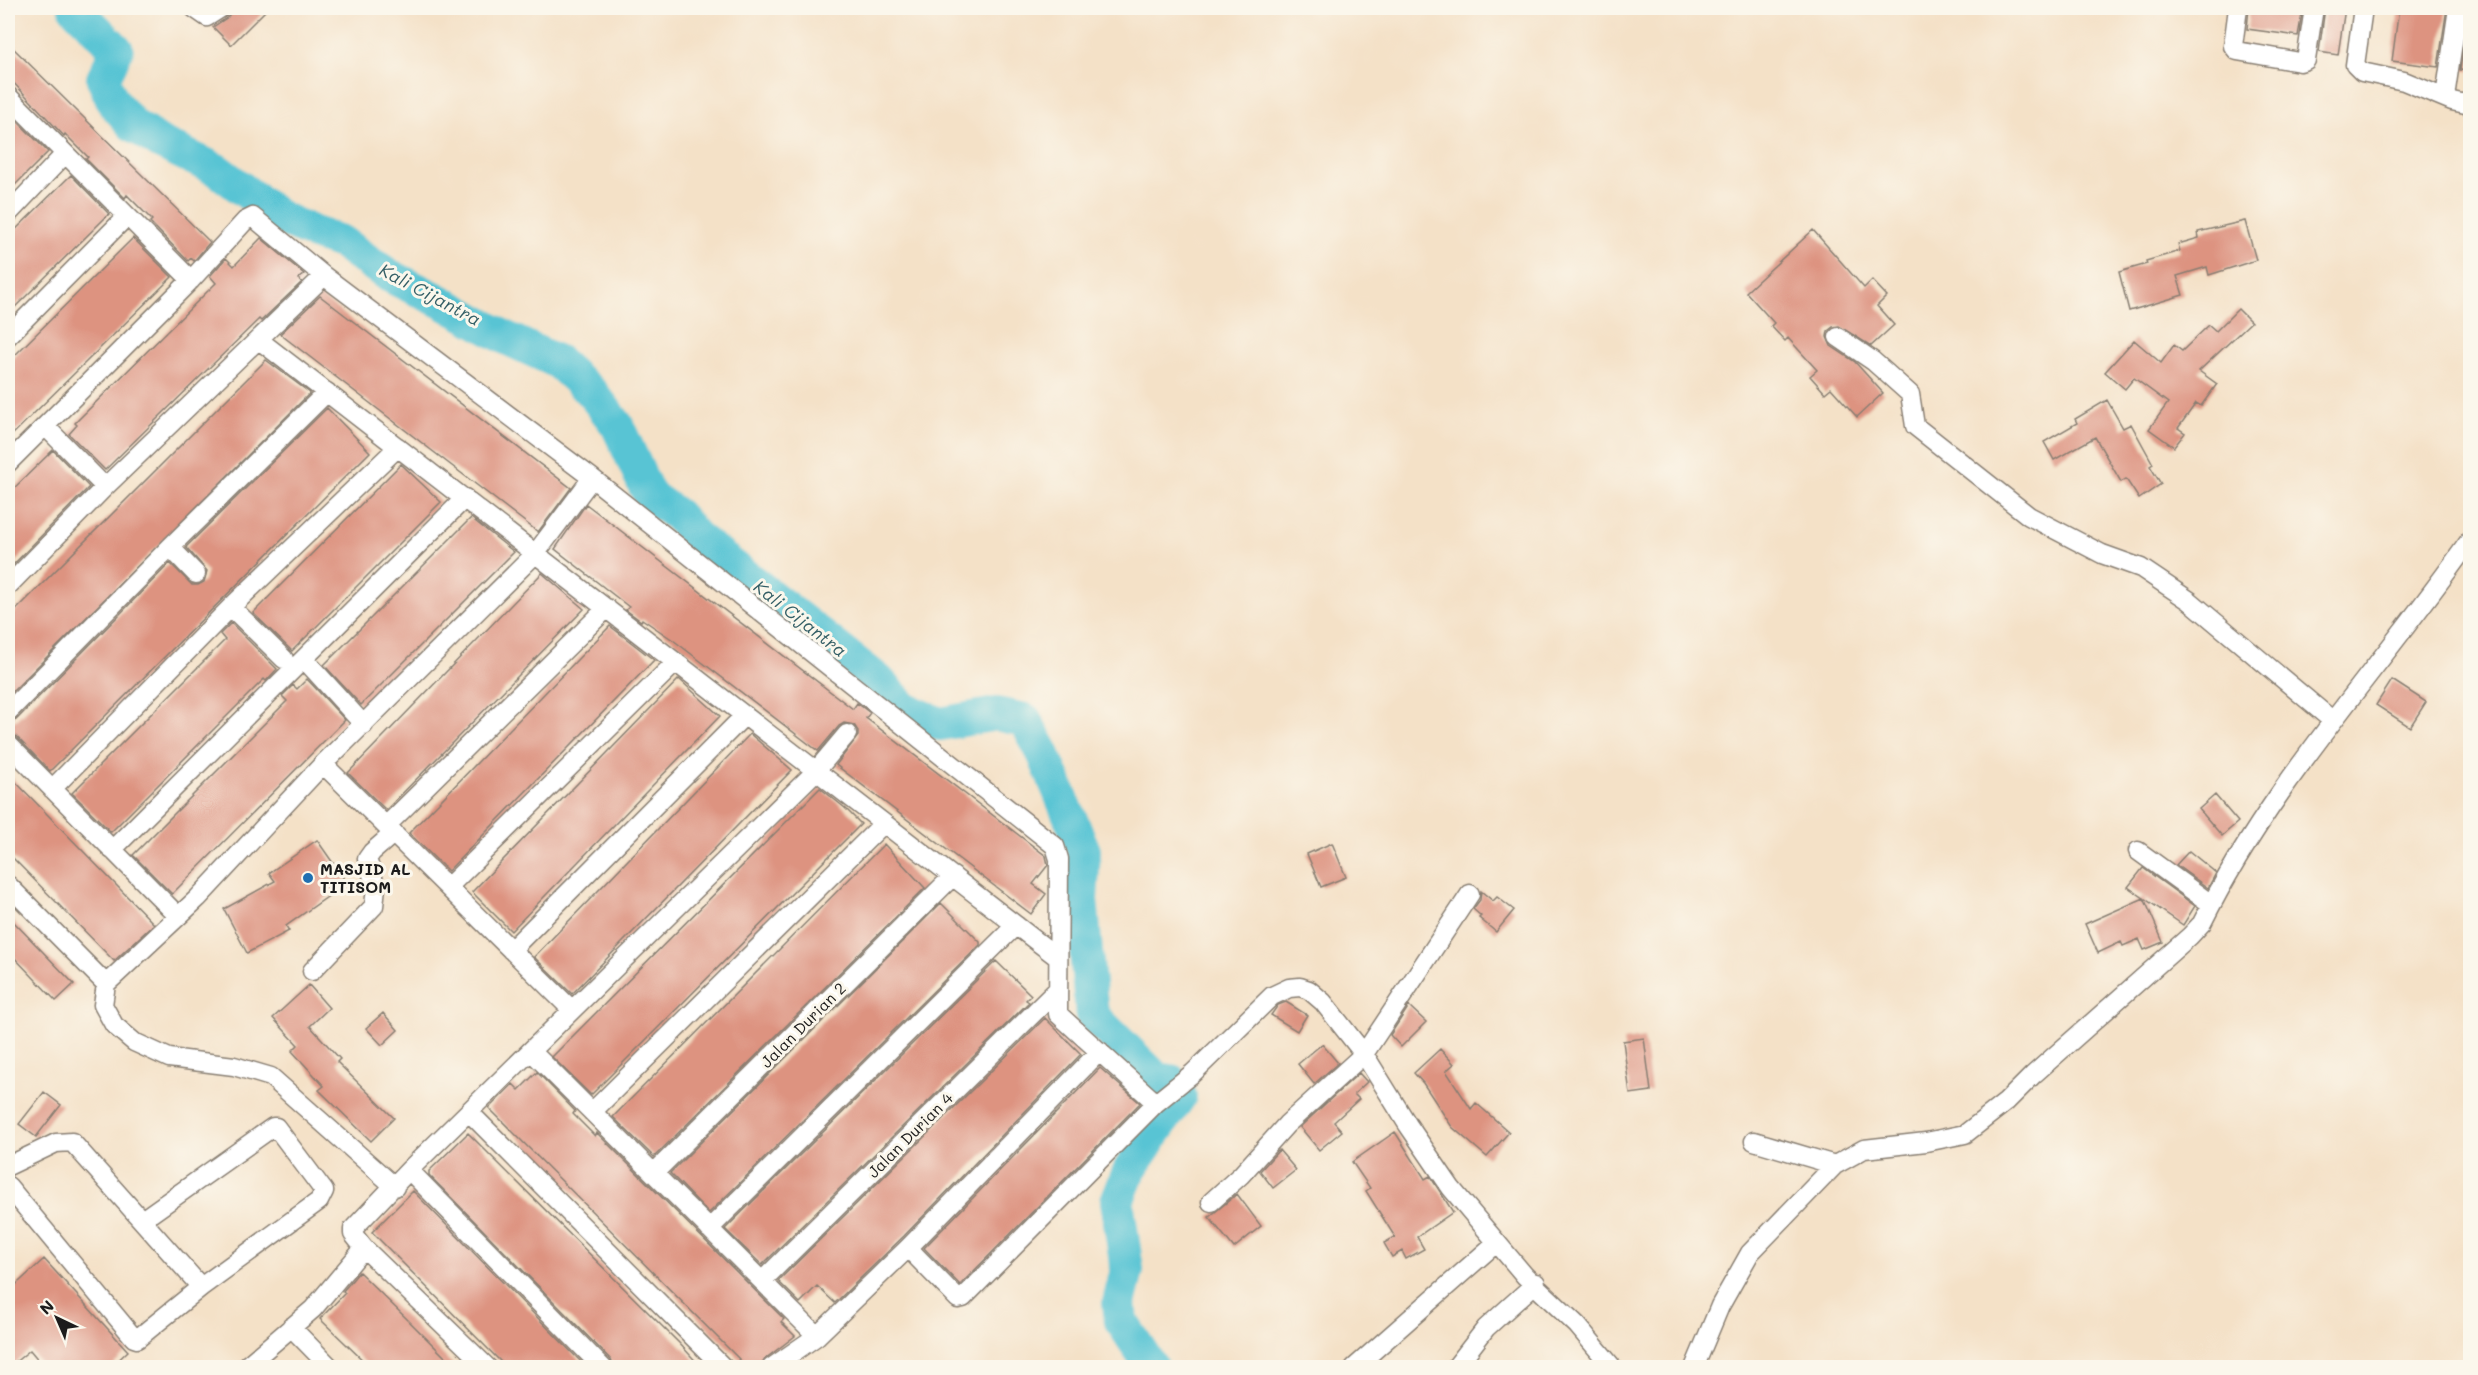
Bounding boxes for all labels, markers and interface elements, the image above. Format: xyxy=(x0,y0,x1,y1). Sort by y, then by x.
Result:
water label: Kali Cijantra xyxy=(376,257,485,331)
water label: Kali Cijantra xyxy=(749,574,852,662)
place label: MASJID AL TITISOM xyxy=(320,858,410,897)
marker: MASJID AL TITISOM xyxy=(301,871,315,885)
street label: Jalan Durian 2 xyxy=(756,978,850,1072)
street label: Jalan Durian 4 xyxy=(862,1087,957,1182)
north arrow xyxy=(27,1288,87,1348)
text: N xyxy=(35,1295,58,1319)

